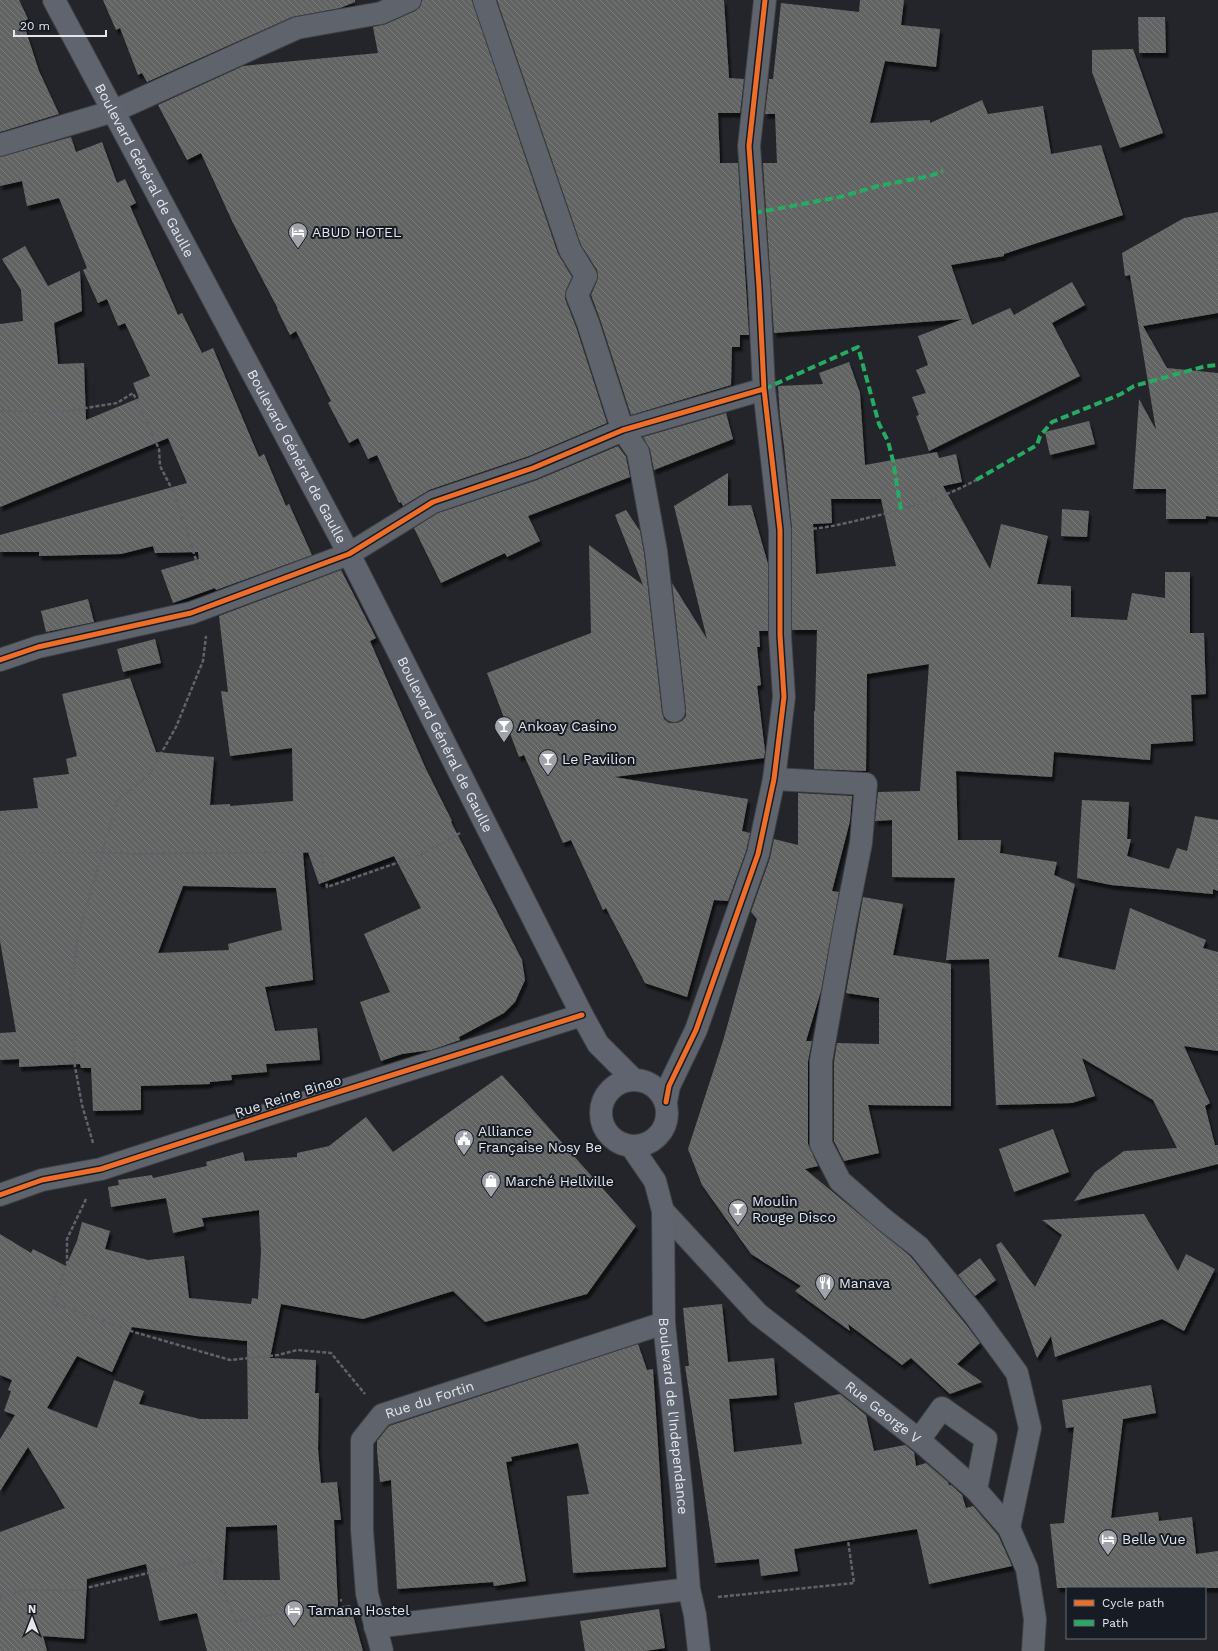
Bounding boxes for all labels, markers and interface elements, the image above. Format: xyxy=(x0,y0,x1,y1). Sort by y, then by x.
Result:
scale bar xyxy=(14,12,106,38)
text: 20 m xyxy=(20,19,50,33)
street label: Boulevard Général de Gaulle xyxy=(92,81,197,260)
hotel icon: ABUD HOTEL xyxy=(287,221,309,249)
place label: ABUD HOTEL xyxy=(312,224,401,240)
street label: Boulevard Général de Gaulle xyxy=(244,367,350,546)
street label: Boulevard Général de Gaulle xyxy=(394,654,496,835)
bar icon: Ankoay Casino xyxy=(493,715,515,743)
place label: Ankoay Casino xyxy=(518,718,617,734)
bar icon: Le Pavilion xyxy=(537,748,559,776)
place label: Le Pavilion xyxy=(562,751,635,767)
street label: Rue Reine Binao xyxy=(233,1071,343,1121)
place label: Alliance Française Nosy Be xyxy=(478,1123,602,1155)
public building icon: Alliance Française Nosy Be xyxy=(453,1128,475,1156)
shop icon: Marché Hellville xyxy=(480,1170,502,1198)
place label: Marché Hellville xyxy=(505,1173,614,1189)
place label: Moulin Rouge Disco xyxy=(752,1193,836,1225)
bar icon: Moulin Rouge Disco xyxy=(727,1198,749,1226)
restaurant icon: Manava xyxy=(814,1272,836,1300)
place label: Manava xyxy=(839,1275,890,1291)
street label: Boulevard de l'Independance xyxy=(656,1318,691,1515)
street label: Rue George V xyxy=(842,1377,924,1446)
street label: Rue du Fortin xyxy=(383,1378,476,1422)
hotel icon: Belle Vue xyxy=(1097,1528,1119,1556)
place label: Belle Vue xyxy=(1122,1531,1185,1547)
legend xyxy=(1066,1587,1206,1639)
text: Cycle path xyxy=(1102,1596,1164,1610)
north arrow xyxy=(12,1599,52,1639)
hotel icon: Tamana Hostel xyxy=(283,1599,305,1627)
place label: Tamana Hostel xyxy=(308,1602,410,1618)
text: N xyxy=(28,1603,36,1616)
text: Path xyxy=(1102,1616,1128,1630)

